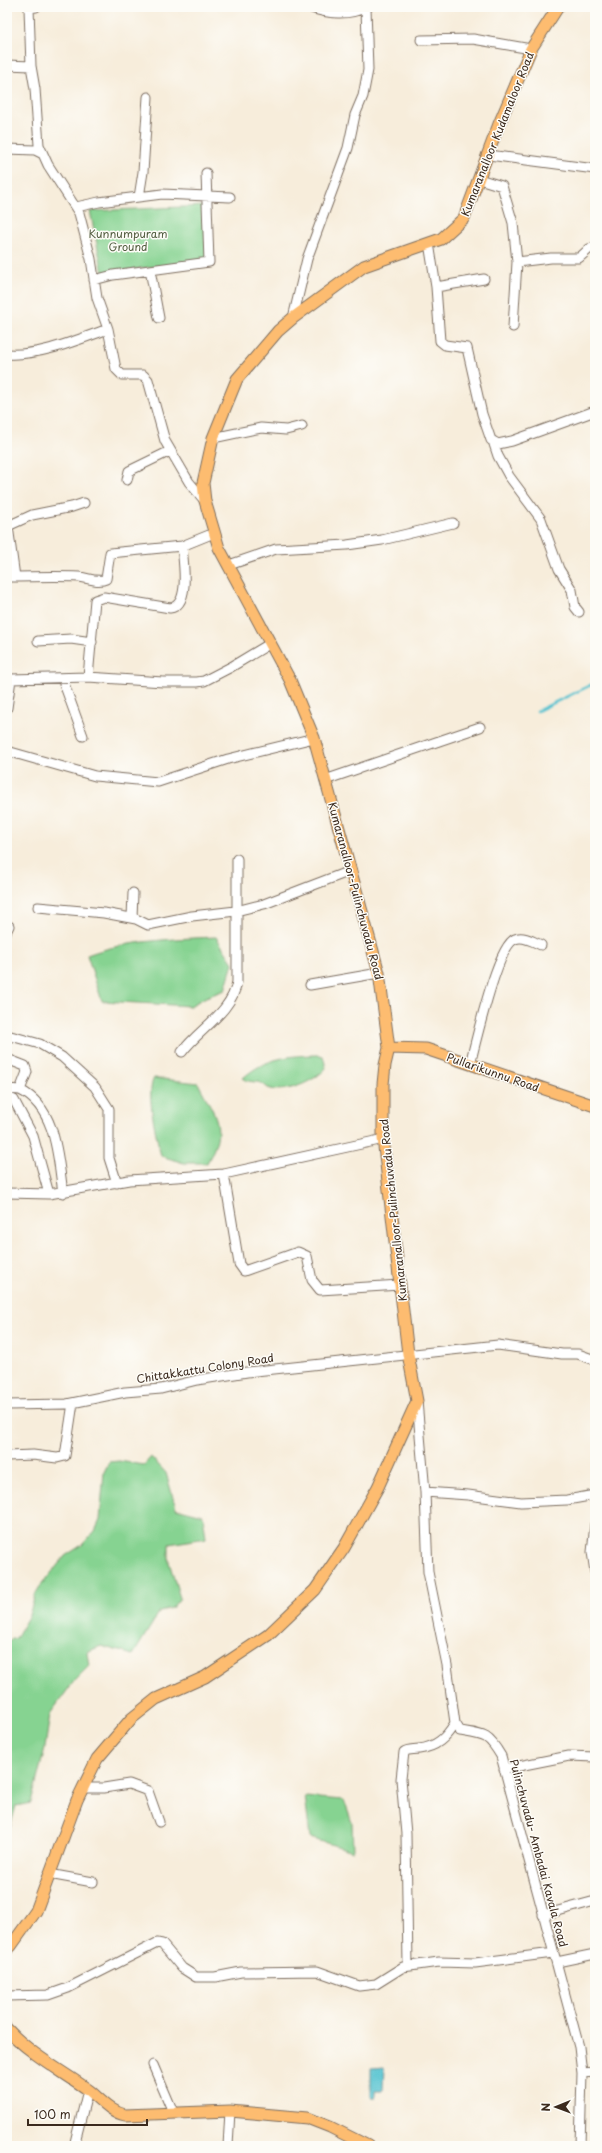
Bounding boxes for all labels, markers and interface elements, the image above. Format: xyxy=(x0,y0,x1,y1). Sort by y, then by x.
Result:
street label: Kumaranalloor Kudamaloor Road xyxy=(456,49,538,219)
park label: Kunnumpuram Ground xyxy=(88,225,168,255)
street label: Kumaranalloor-Pulinchuvadu Road xyxy=(324,800,388,982)
street label: Pullarikunnu Road xyxy=(444,1048,542,1096)
street label: Kumaranalloor-Pulinchuvadu Road xyxy=(375,1118,411,1302)
street label: Chittakkattu Colony Road xyxy=(135,1349,275,1387)
street label: Pulinchuvadu- Ambadai Kavala Road xyxy=(506,1757,572,1949)
north arrow xyxy=(536,2087,576,2127)
scale bar xyxy=(28,2101,147,2127)
text: N xyxy=(537,2102,554,2112)
text: 100 m xyxy=(34,2105,71,2123)

